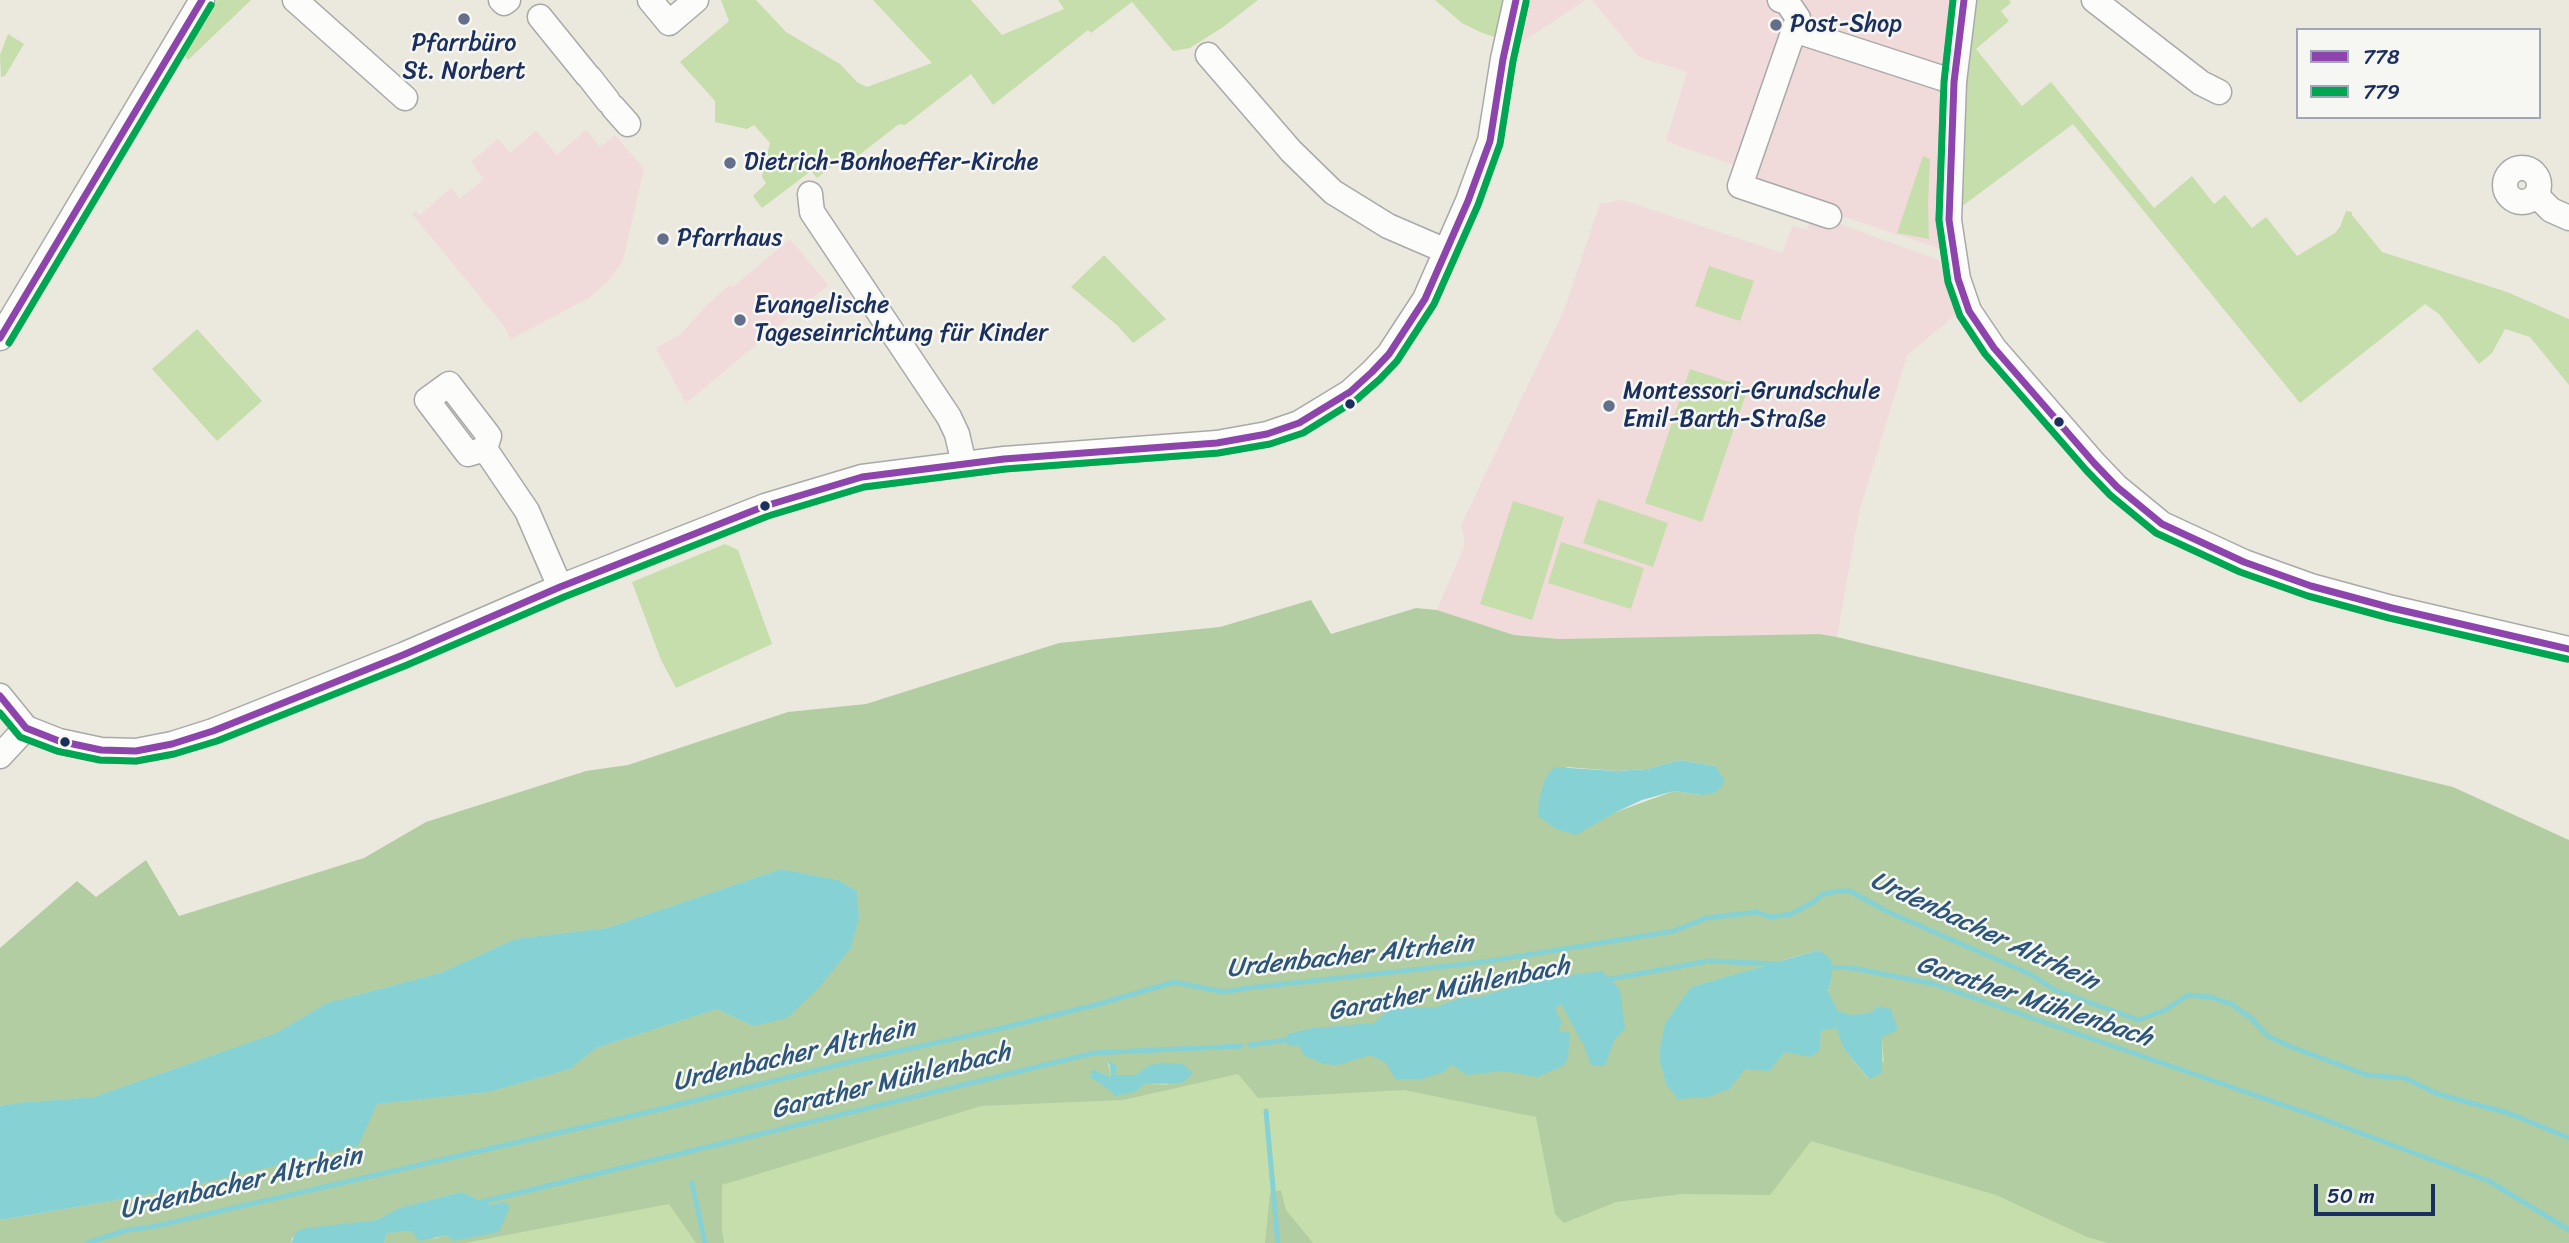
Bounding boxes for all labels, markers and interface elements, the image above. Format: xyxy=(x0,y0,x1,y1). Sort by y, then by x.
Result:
marker: Pfarrbüro St. Norbert xyxy=(456,11,472,27)
place label: Post-Shop xyxy=(1790,11,1902,39)
marker: Post-Shop xyxy=(1768,17,1784,33)
legend xyxy=(2296,28,2541,119)
place label: Pfarrbüro St. Norbert xyxy=(402,30,526,86)
text: 778 xyxy=(2363,38,2400,76)
text: 779 xyxy=(2363,73,2400,111)
place label: Dietrich-Bonhoeffer-Kirche xyxy=(744,149,1038,177)
marker: Dietrich-Bonhoeffer-Kirche xyxy=(722,155,738,171)
place label: Pfarrhaus xyxy=(677,225,782,253)
marker: Pfarrhaus xyxy=(655,231,671,247)
place label: Evangelische Tageseinrichtung für Kinder xyxy=(754,292,1048,348)
marker: Evangelische Tageseinrichtung für Kinder xyxy=(732,312,748,328)
place label: Montessori-Grundschule Emil-Barth-Straße xyxy=(1623,378,1881,434)
unlabelled marker xyxy=(1343,397,1357,411)
marker: Montessori-Grundschule Emil-Barth-Straße xyxy=(1601,398,1617,414)
unlabelled marker xyxy=(2052,415,2066,429)
unlabelled marker xyxy=(758,499,772,513)
unlabelled marker xyxy=(58,735,72,749)
water label: Urdenbacher Altrhein xyxy=(1865,866,2103,998)
water label: Urdenbacher Altrhein xyxy=(1225,929,1475,985)
water label: Garather Mühlenbach xyxy=(1912,949,2156,1055)
water label: Garather Mühlenbach xyxy=(1326,951,1572,1029)
water label: Urdenbacher Altrhein xyxy=(670,1013,918,1099)
water label: Garather Mühlenbach xyxy=(768,1037,1014,1127)
water label: Urdenbacher Altrhein xyxy=(117,1141,365,1227)
scale bar xyxy=(2317,1170,2438,1214)
text: 50 m xyxy=(2327,1177,2375,1215)

